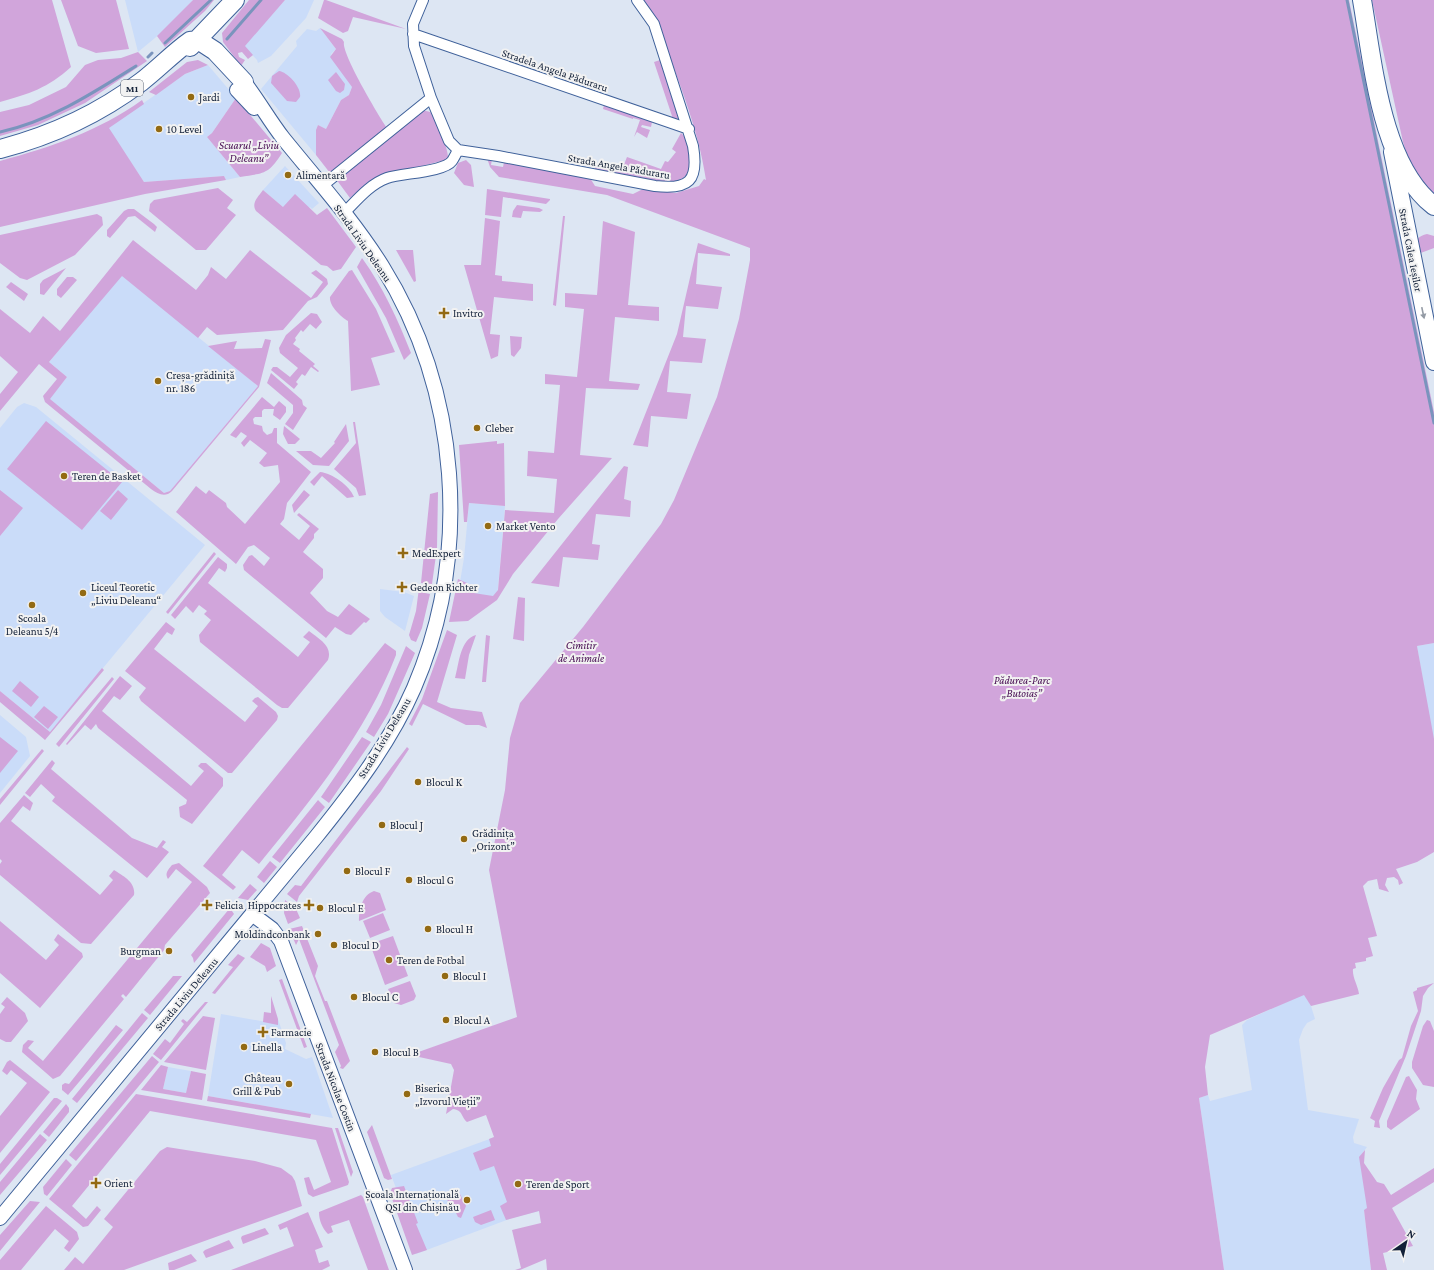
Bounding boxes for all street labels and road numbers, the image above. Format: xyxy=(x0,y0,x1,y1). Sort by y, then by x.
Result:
street label: Stradela Angela Păduraru xyxy=(500,46,610,95)
road number: M1 xyxy=(121,80,143,96)
street label: Strada Angela Păduraru xyxy=(567,151,671,182)
street label: Strada Liviu Deleanu xyxy=(332,202,394,284)
street label: Strada Calea Ieșilor xyxy=(1395,207,1425,293)
street label: Strada Liviu Deleanu xyxy=(355,696,413,780)
street label: Strada Liviu Deleanu xyxy=(152,955,220,1033)
street label: Strada Nicolae Costin xyxy=(314,1041,358,1133)

